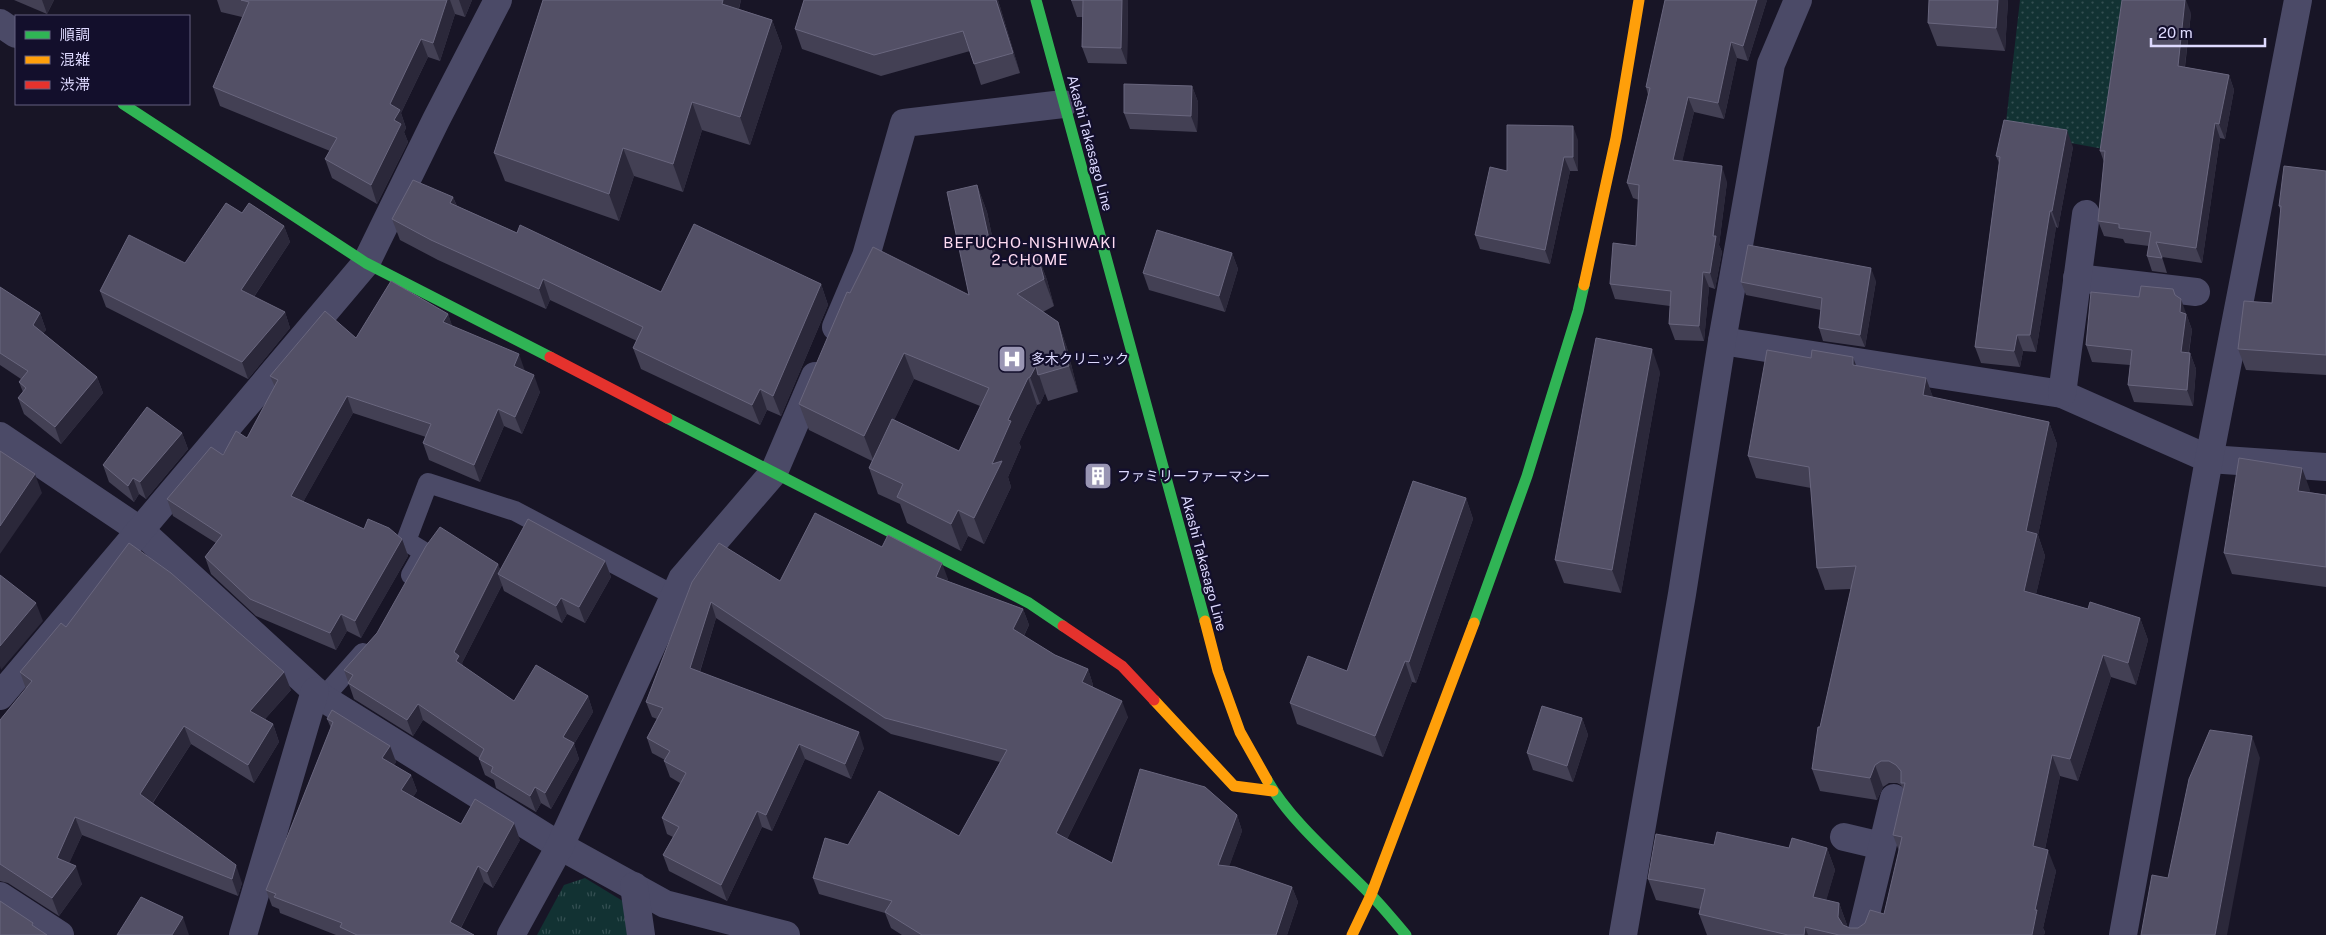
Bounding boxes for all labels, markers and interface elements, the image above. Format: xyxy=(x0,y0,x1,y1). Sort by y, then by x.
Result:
legend xyxy=(15,15,190,105)
scale bar xyxy=(2151,15,2265,47)
text: 20 m xyxy=(2158,24,2193,41)
text: 順調 xyxy=(60,26,90,43)
text: 混雑 xyxy=(60,51,90,68)
street label: Akashi Takasago Line xyxy=(1064,73,1116,213)
text: 渋滞 xyxy=(60,76,90,93)
district label: BEFUCHO-NISHIWAKI 2-CHOME xyxy=(943,234,1117,268)
hospital icon: 多木クリニック xyxy=(997,344,1027,374)
place label: 多木クリニック xyxy=(1031,351,1129,367)
building icon: ファミリーファーマシー xyxy=(1083,461,1113,491)
place label: ファミリーファーマシー xyxy=(1117,468,1270,484)
street label: Akashi Takasago Line xyxy=(1178,493,1230,633)

